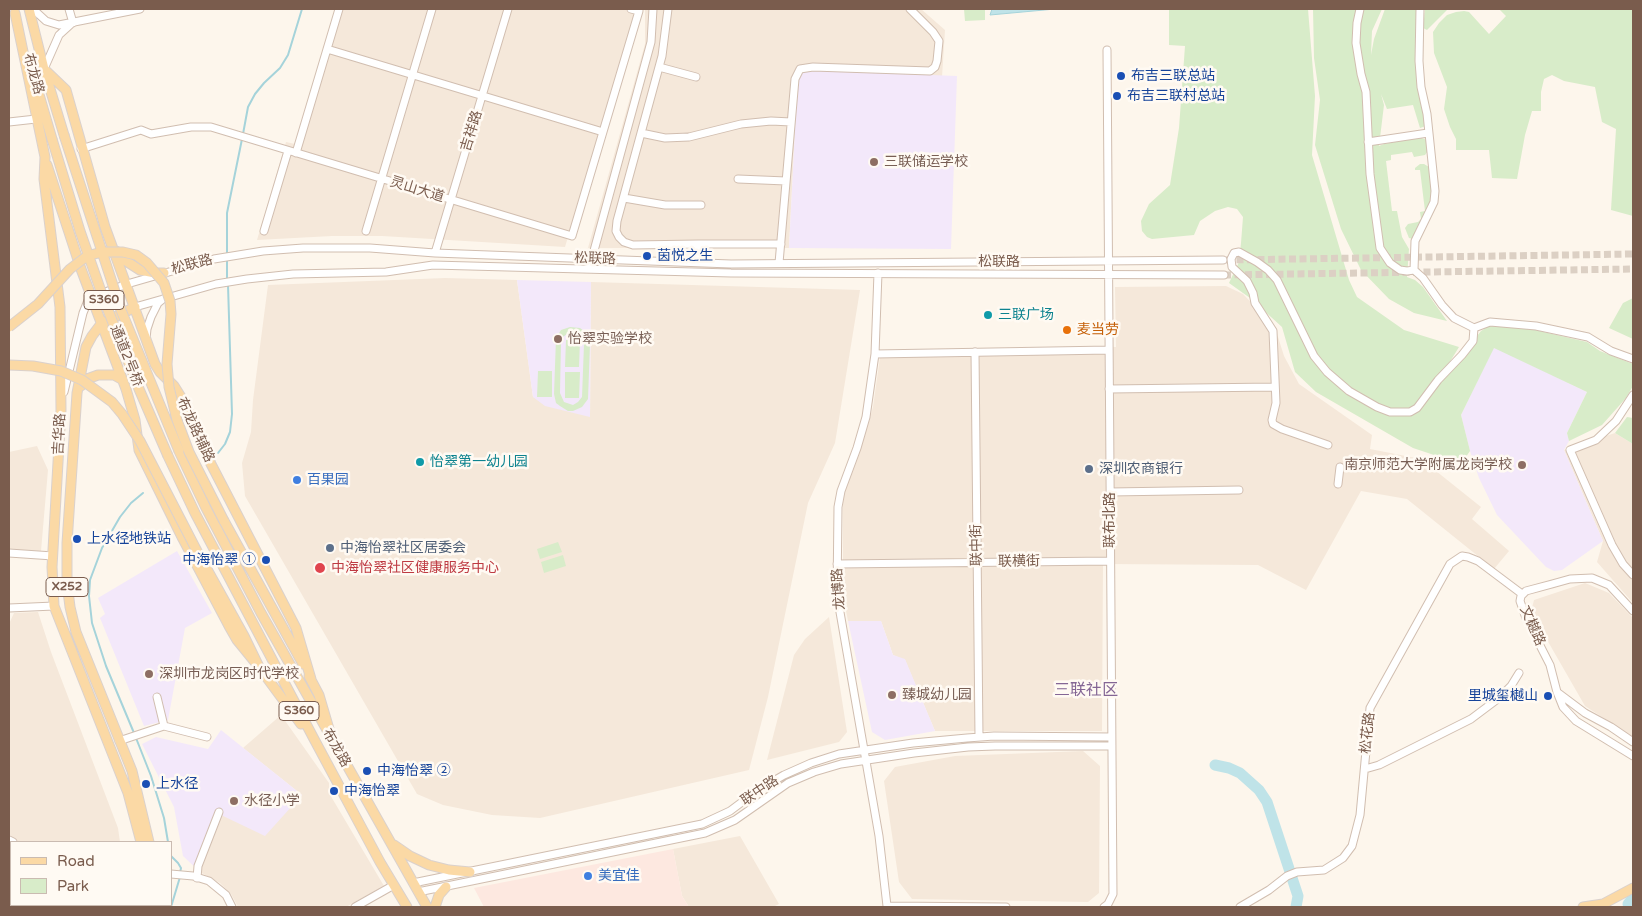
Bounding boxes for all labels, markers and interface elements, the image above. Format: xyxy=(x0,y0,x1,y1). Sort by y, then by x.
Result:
street label: 布龙路 xyxy=(19,51,47,97)
place label: 布吉三联总站 xyxy=(1131,68,1215,84)
marker: 布吉三联总站 xyxy=(1115,70,1127,82)
place label: 布吉三联村总站 xyxy=(1127,88,1225,104)
marker: 布吉三联村总站 xyxy=(1111,90,1123,102)
street label: 吉祥路 xyxy=(458,108,486,154)
place label: 三联储运学校 xyxy=(884,154,968,170)
marker: 三联储运学校 xyxy=(868,156,880,168)
street label: 灵山大道 xyxy=(388,174,446,206)
place label: 茵悦之生 xyxy=(657,248,713,264)
street label: 松联路 xyxy=(574,250,616,268)
marker: 茵悦之生 xyxy=(641,250,653,262)
street label: 松联路 xyxy=(170,251,214,279)
street label: 松联路 xyxy=(978,254,1020,270)
road number: S360 xyxy=(84,290,124,310)
place label: 三联广场 xyxy=(998,307,1054,323)
marker: 三联广场 xyxy=(982,309,994,321)
place label: 麦当劳 xyxy=(1077,322,1119,338)
street label: 通道2号桥 xyxy=(106,323,146,389)
marker: 麦当劳 xyxy=(1061,324,1073,336)
place label: 怡翠实验学校 xyxy=(568,331,652,347)
marker: 怡翠实验学校 xyxy=(552,333,564,345)
street label: 布龙路辅路 xyxy=(173,395,217,465)
street label: 吉华路 xyxy=(51,413,69,455)
place label: 怡翠第一幼儿园 xyxy=(430,454,528,470)
marker: 怡翠第一幼儿园 xyxy=(414,456,426,468)
place label: 南京师范大学附属龙岗学校 xyxy=(1344,457,1512,473)
marker: 南京师范大学附属龙岗学校 xyxy=(1516,459,1528,471)
place label: 深圳农商银行 xyxy=(1099,461,1183,477)
marker: 深圳农商银行 xyxy=(1083,463,1095,475)
place label: 百果园 xyxy=(307,472,349,488)
marker: 百果园 xyxy=(291,474,303,486)
street label: 联布北路 xyxy=(1102,492,1118,548)
street label: 联中街 xyxy=(968,524,986,566)
place label: 上水径地铁站 xyxy=(87,531,171,547)
marker: 上水径地铁站 xyxy=(71,533,83,545)
place label: 中海怡翠社区居委会 xyxy=(340,540,466,556)
marker: 中海怡翠社区居委会 xyxy=(324,542,336,554)
place label: 中海怡翠 ① xyxy=(182,552,256,568)
street label: 联横街 xyxy=(998,553,1040,571)
marker: 中海怡翠 ① xyxy=(260,554,272,566)
place label: 中海怡翠社区健康服务中心 xyxy=(331,560,499,576)
marker: 中海怡翠社区健康服务中心 xyxy=(313,561,327,575)
street label: 龙博路 xyxy=(829,567,849,611)
road number: X252 xyxy=(46,578,88,596)
street label: 文樾路 xyxy=(1516,603,1548,649)
place label: 深圳市龙岗区时代学校 xyxy=(159,666,299,682)
marker: 深圳市龙岗区时代学校 xyxy=(143,668,155,680)
district label: 三联社区 xyxy=(1054,681,1118,701)
place label: 臻城幼儿园 xyxy=(902,687,972,703)
place label: 里城玺樾山 xyxy=(1468,688,1538,704)
marker: 臻城幼儿园 xyxy=(886,689,898,701)
marker: 里城玺樾山 xyxy=(1542,690,1554,702)
road number: S360 xyxy=(279,701,319,720)
street label: 松花路 xyxy=(1357,711,1379,755)
street label: 布龙路 xyxy=(318,726,354,770)
place label: 中海怡翠 ② xyxy=(377,763,451,779)
marker: 中海怡翠 ② xyxy=(361,765,373,777)
street label: 联中路 xyxy=(738,772,782,810)
place label: 上水径 xyxy=(156,776,198,792)
marker: 上水径 xyxy=(140,778,152,790)
place label: 中海怡翠 xyxy=(344,783,400,799)
marker: 中海怡翠 xyxy=(328,785,340,797)
place label: 水径小学 xyxy=(244,793,300,809)
marker: 水径小学 xyxy=(228,795,240,807)
legend xyxy=(10,841,172,906)
text: Road xyxy=(57,852,95,870)
place label: 美宜佳 xyxy=(598,868,640,884)
marker: 美宜佳 xyxy=(582,870,594,882)
text: Park xyxy=(57,877,89,895)

